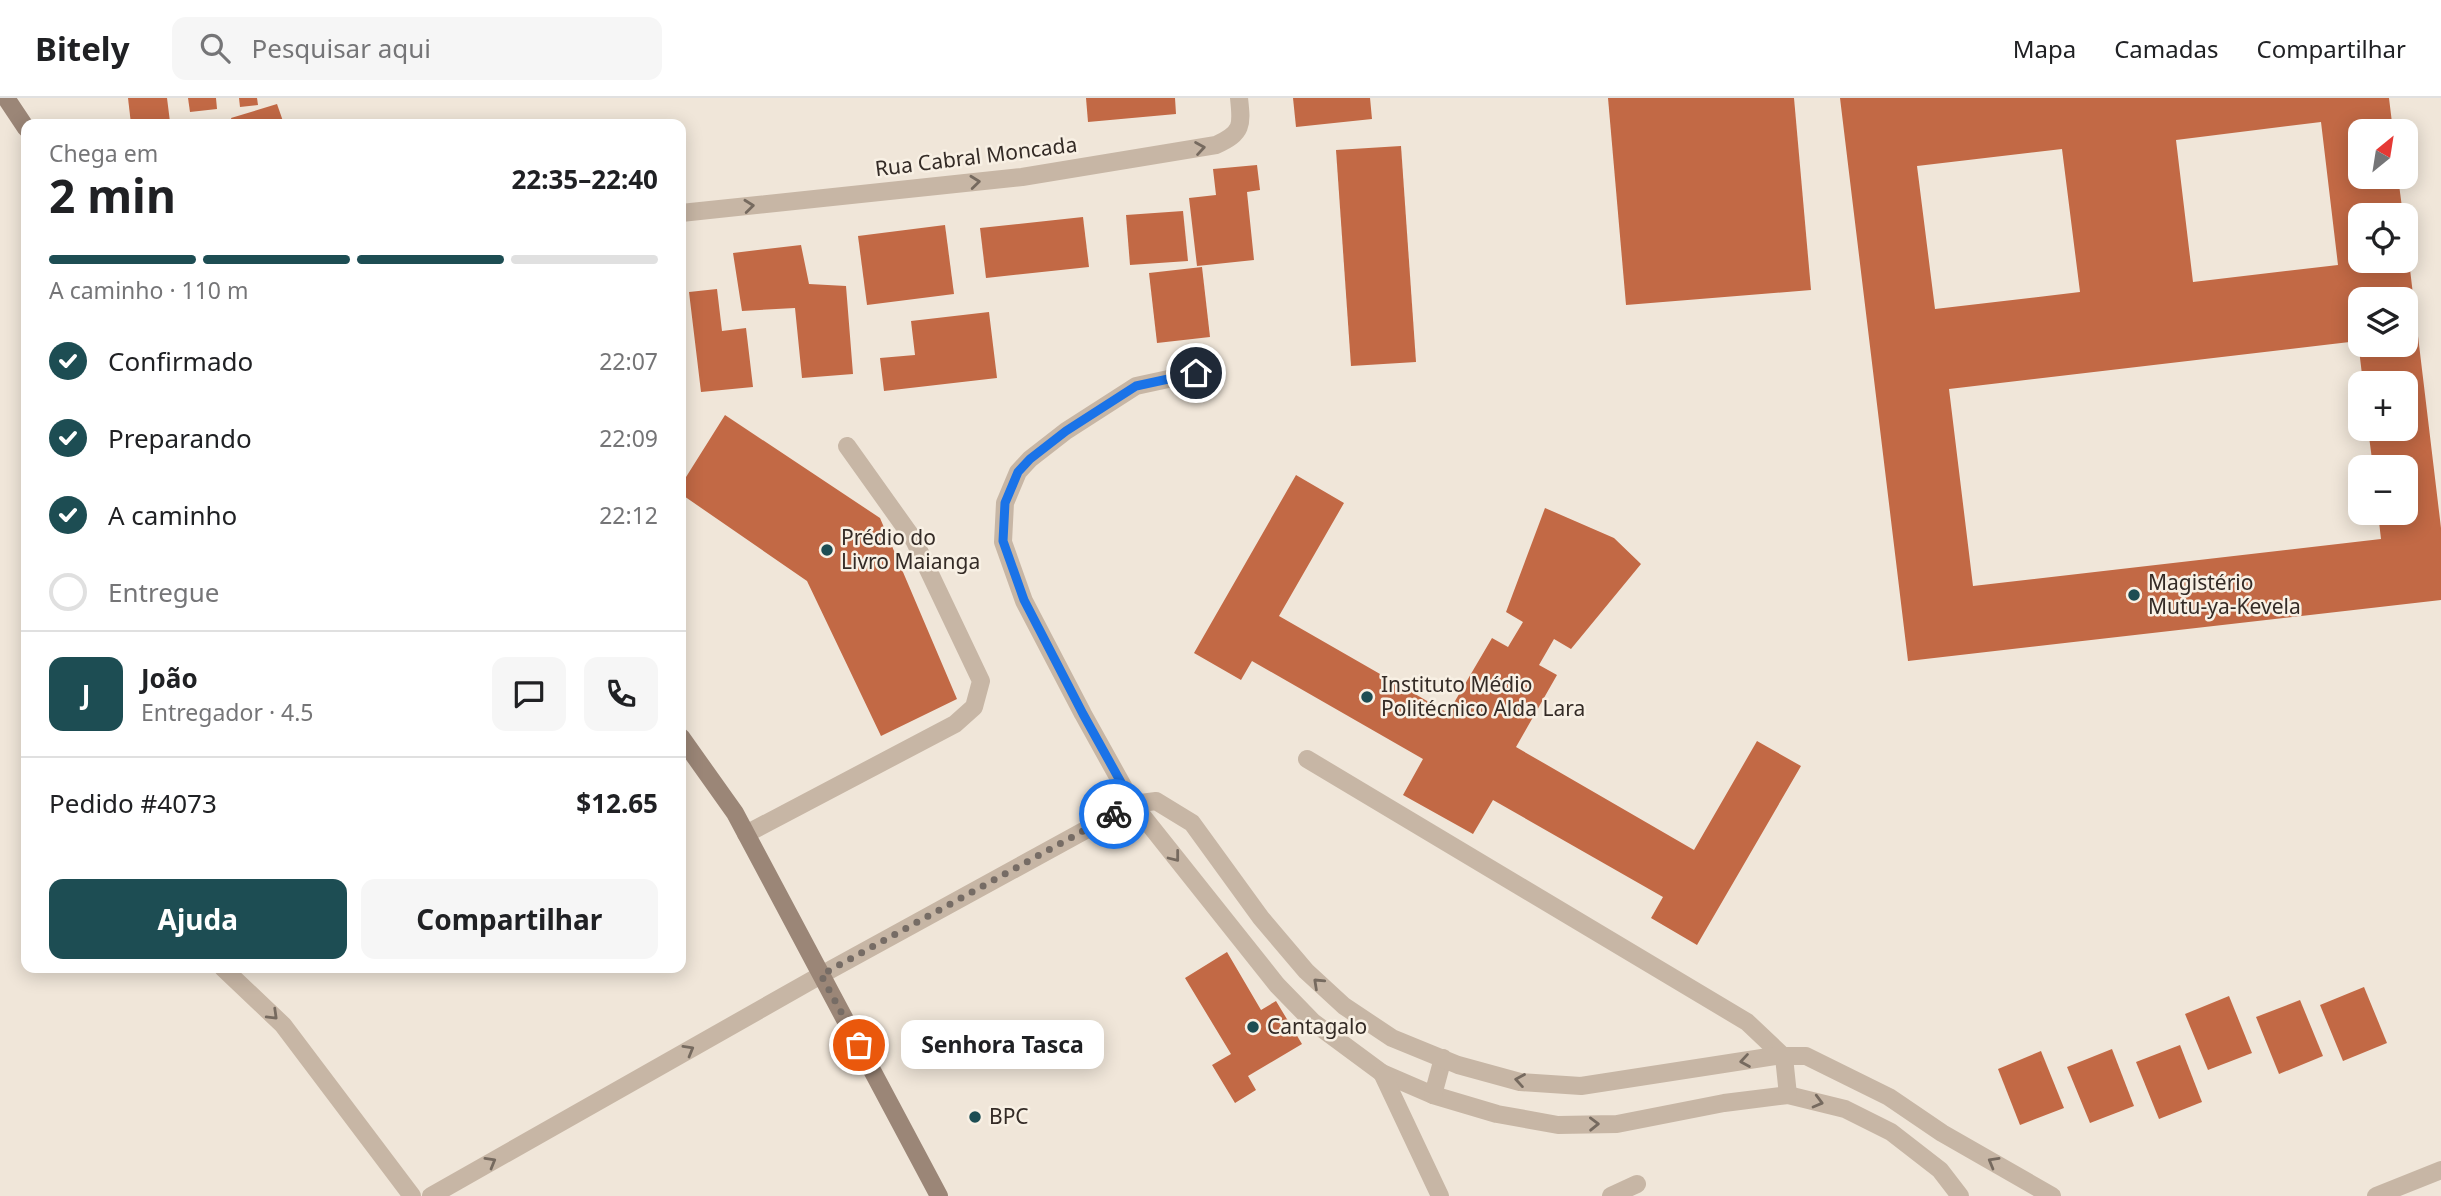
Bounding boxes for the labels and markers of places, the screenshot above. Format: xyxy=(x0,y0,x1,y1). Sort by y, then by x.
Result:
pin xyxy=(1166,343,1226,403)
place label: Prédio do Livro Maianga xyxy=(841,523,980,575)
marker: Prédio do Livro Maianga xyxy=(819,542,835,558)
place label: Magistério Mutu-ya-Kevela xyxy=(2148,568,2301,620)
marker: Magistério Mutu-ya-Kevela xyxy=(2126,587,2142,603)
place label: Instituto Médio Politécnico Alda Lara xyxy=(1381,670,1585,722)
marker: Instituto Médio Politécnico Alda Lara xyxy=(1359,689,1375,705)
place label: Cantagalo xyxy=(1267,1012,1367,1040)
pin xyxy=(829,1015,889,1075)
marker: Cantagalo xyxy=(1245,1019,1261,1035)
callout: Senhora Tasca xyxy=(901,1020,1104,1070)
place label: BPC xyxy=(989,1102,1029,1130)
marker: BPC xyxy=(967,1109,983,1125)

